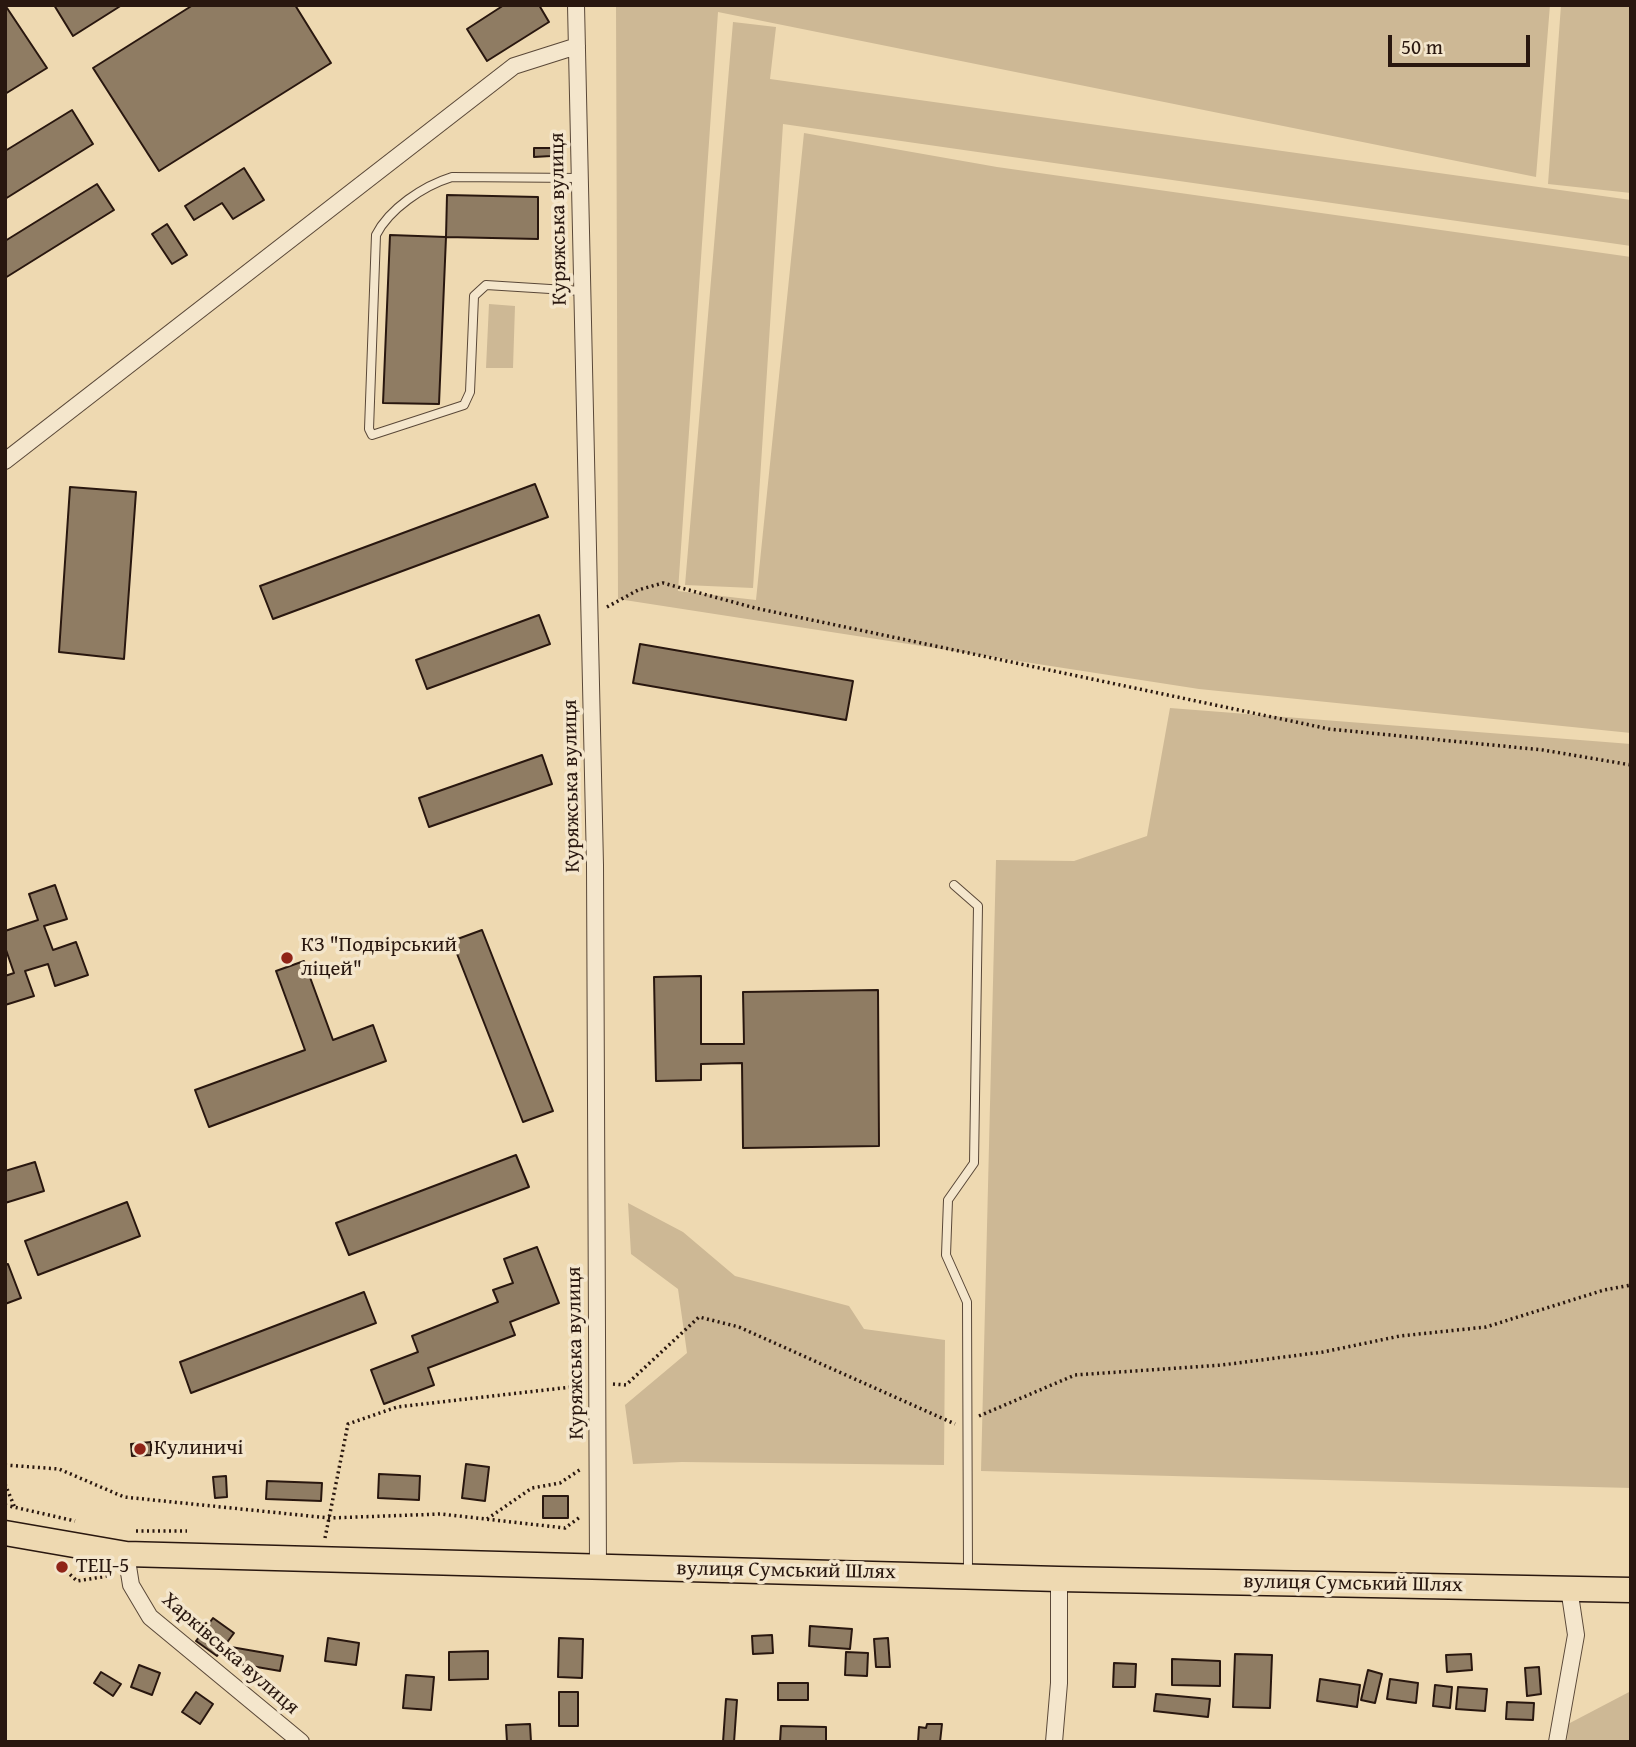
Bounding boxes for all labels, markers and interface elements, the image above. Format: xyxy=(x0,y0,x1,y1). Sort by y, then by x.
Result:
scale bar xyxy=(1391,21,1533,65)
text: 50 m xyxy=(1401,31,1443,62)
street label: Куряжська вулиця xyxy=(545,132,573,306)
street label: Куряжська вулиця xyxy=(558,699,586,873)
place label: КЗ "Подвірський ліцей" xyxy=(301,933,457,983)
marker: КЗ "Подвірський ліцей" xyxy=(279,950,295,966)
street label: Куряжська вулиця xyxy=(562,1266,590,1440)
place label: Кулиничі xyxy=(154,1436,243,1462)
marker: Кулиничі xyxy=(132,1441,148,1457)
place label: ТЕЦ-5 xyxy=(76,1554,129,1580)
street label: вулиця Сумський Шлях xyxy=(676,1556,896,1586)
marker: ТЕЦ-5 xyxy=(54,1559,70,1575)
street label: вулиця Сумський Шлях xyxy=(1243,1569,1463,1599)
street label: Харківська вулиця xyxy=(156,1587,304,1721)

